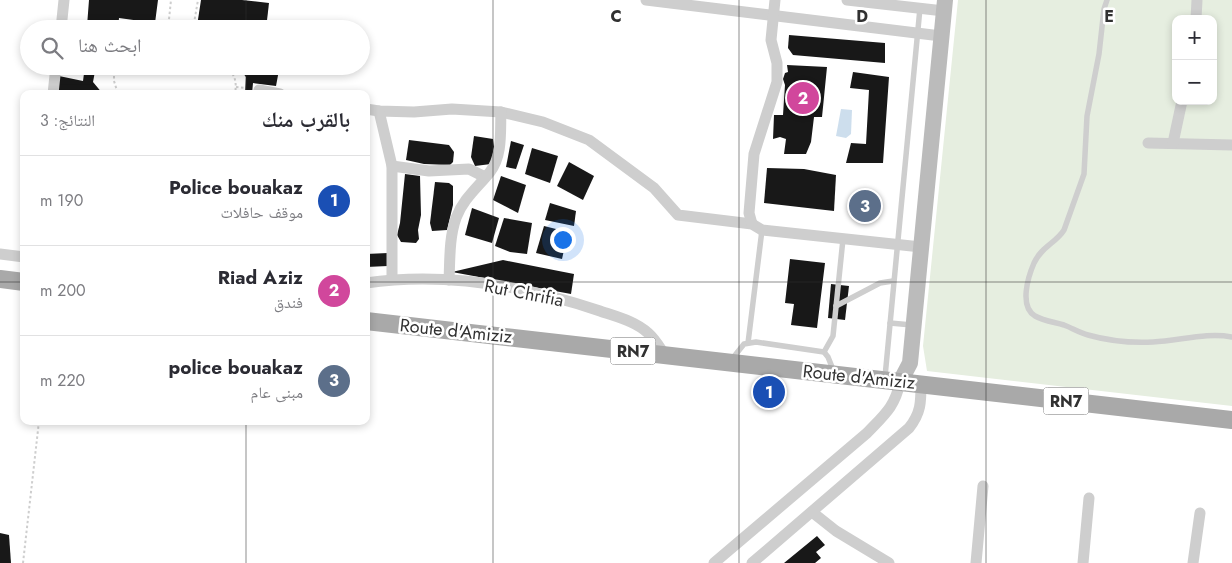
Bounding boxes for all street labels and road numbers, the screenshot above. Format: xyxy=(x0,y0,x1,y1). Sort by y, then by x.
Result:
street label: Rut Chrifia xyxy=(482,273,566,313)
street label: Route d'Amiziz xyxy=(399,312,514,350)
road number: RN7 xyxy=(610,338,656,364)
street label: Route d'Amiziz xyxy=(802,358,917,396)
road number: RN7 xyxy=(1044,388,1088,414)

